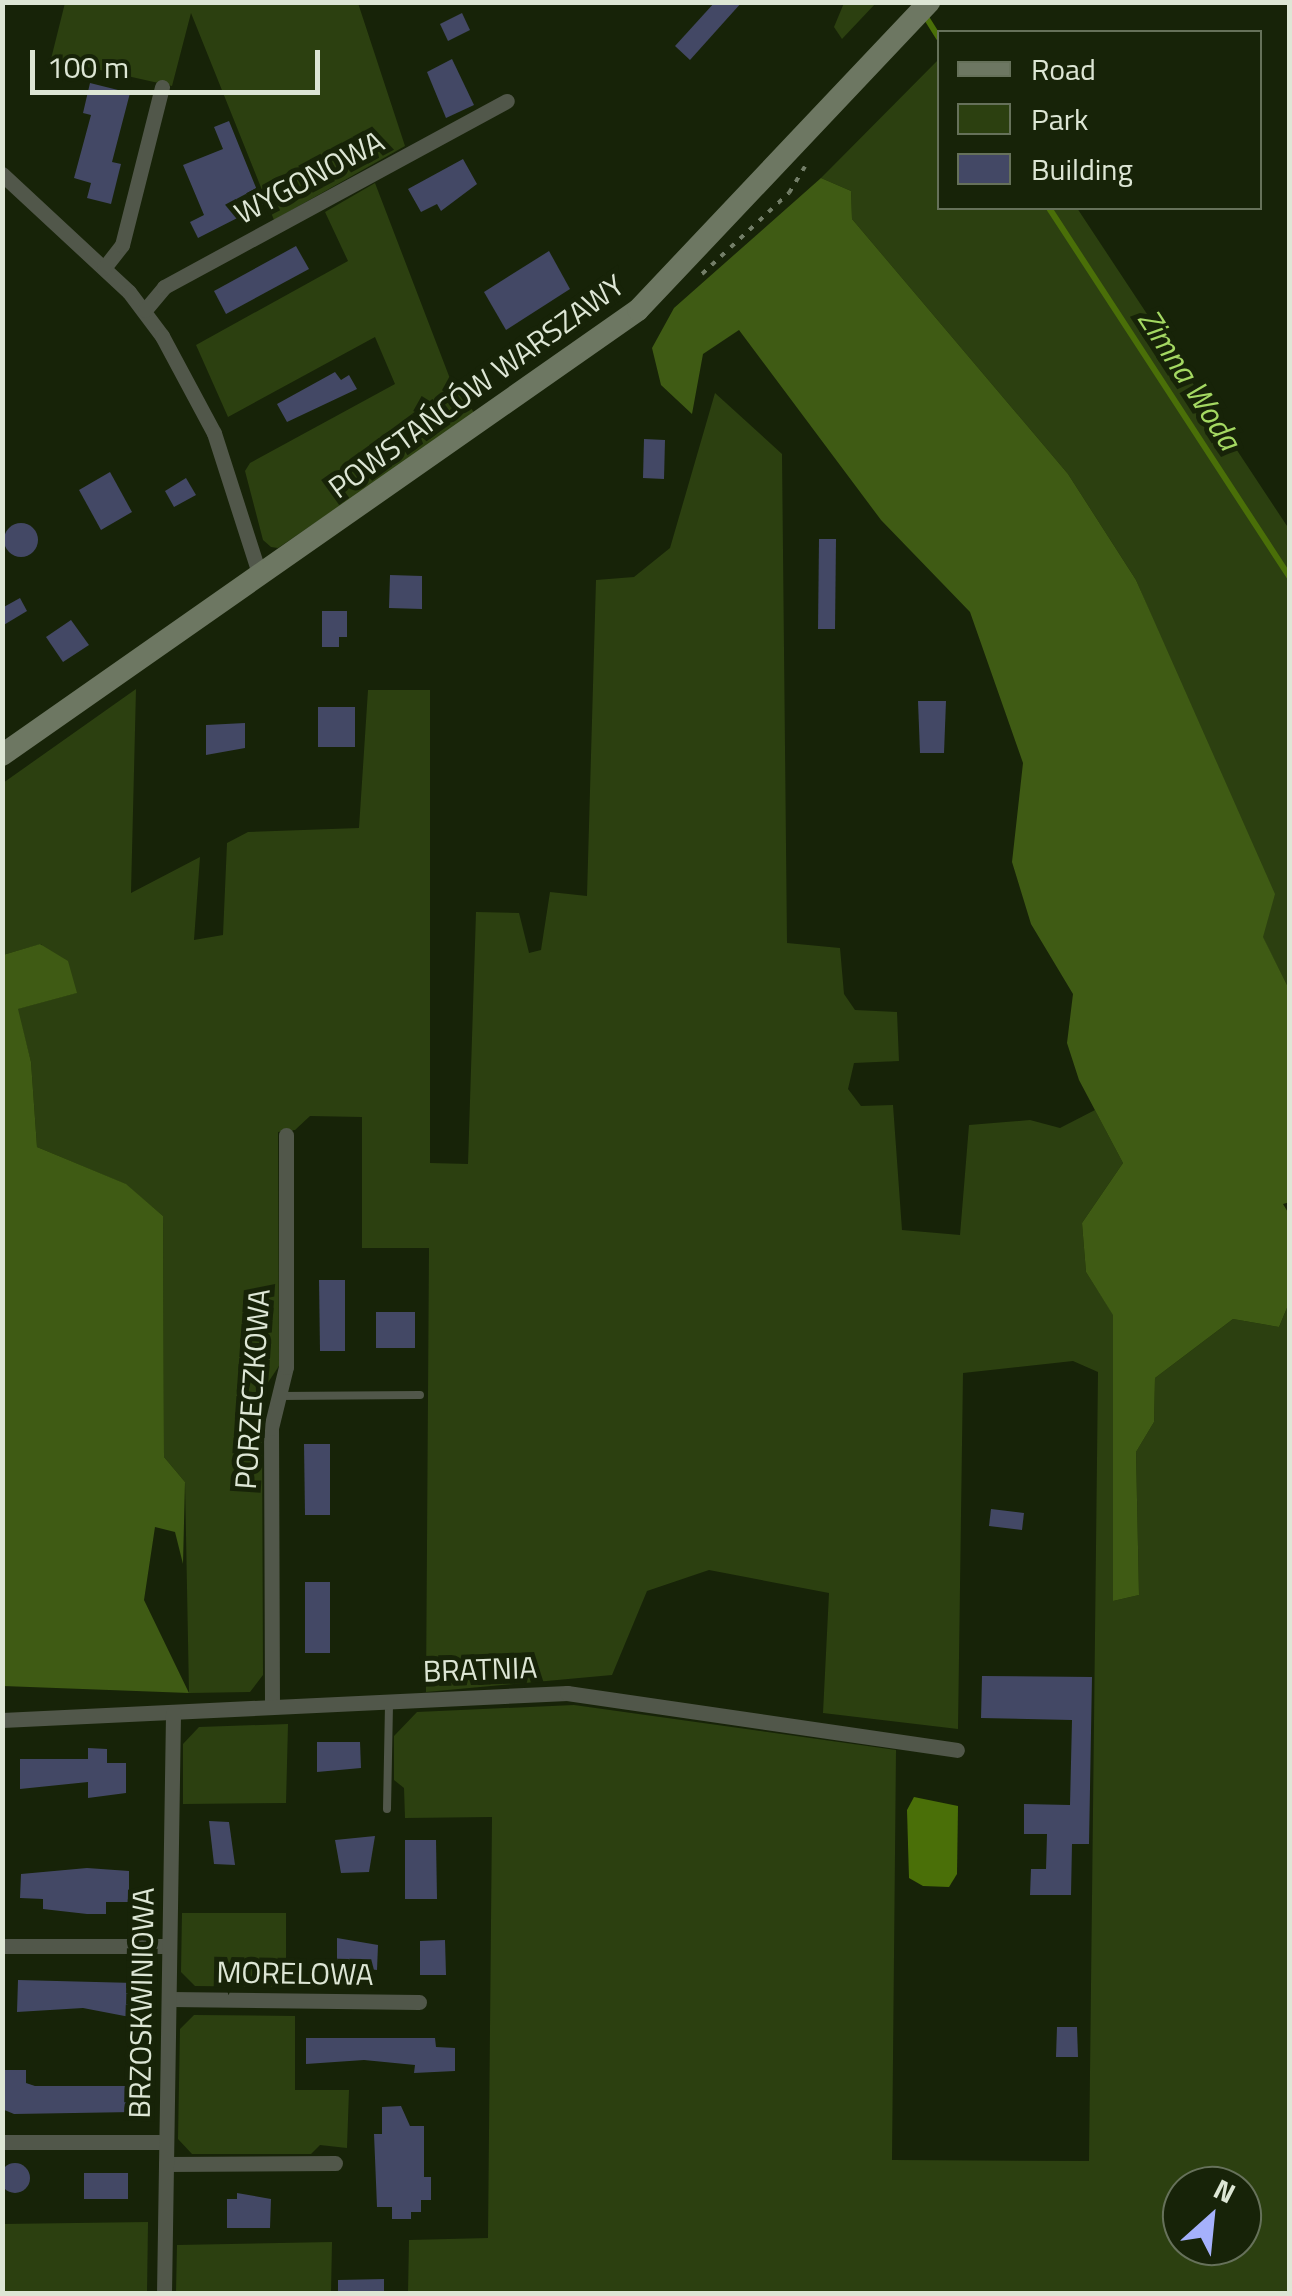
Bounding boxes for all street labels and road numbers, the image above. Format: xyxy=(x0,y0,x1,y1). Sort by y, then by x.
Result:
street label: WYGONOWA xyxy=(228,123,390,231)
street label: POWSTAŃCÓW WARSZAWY xyxy=(321,267,631,505)
street label: PORZECZKOWA xyxy=(227,1288,277,1490)
street label: BRATNIA xyxy=(422,1649,538,1689)
street label: BRZOSKWINIOWA xyxy=(121,1887,161,2119)
street label: MORELOWA xyxy=(216,1954,374,1992)

